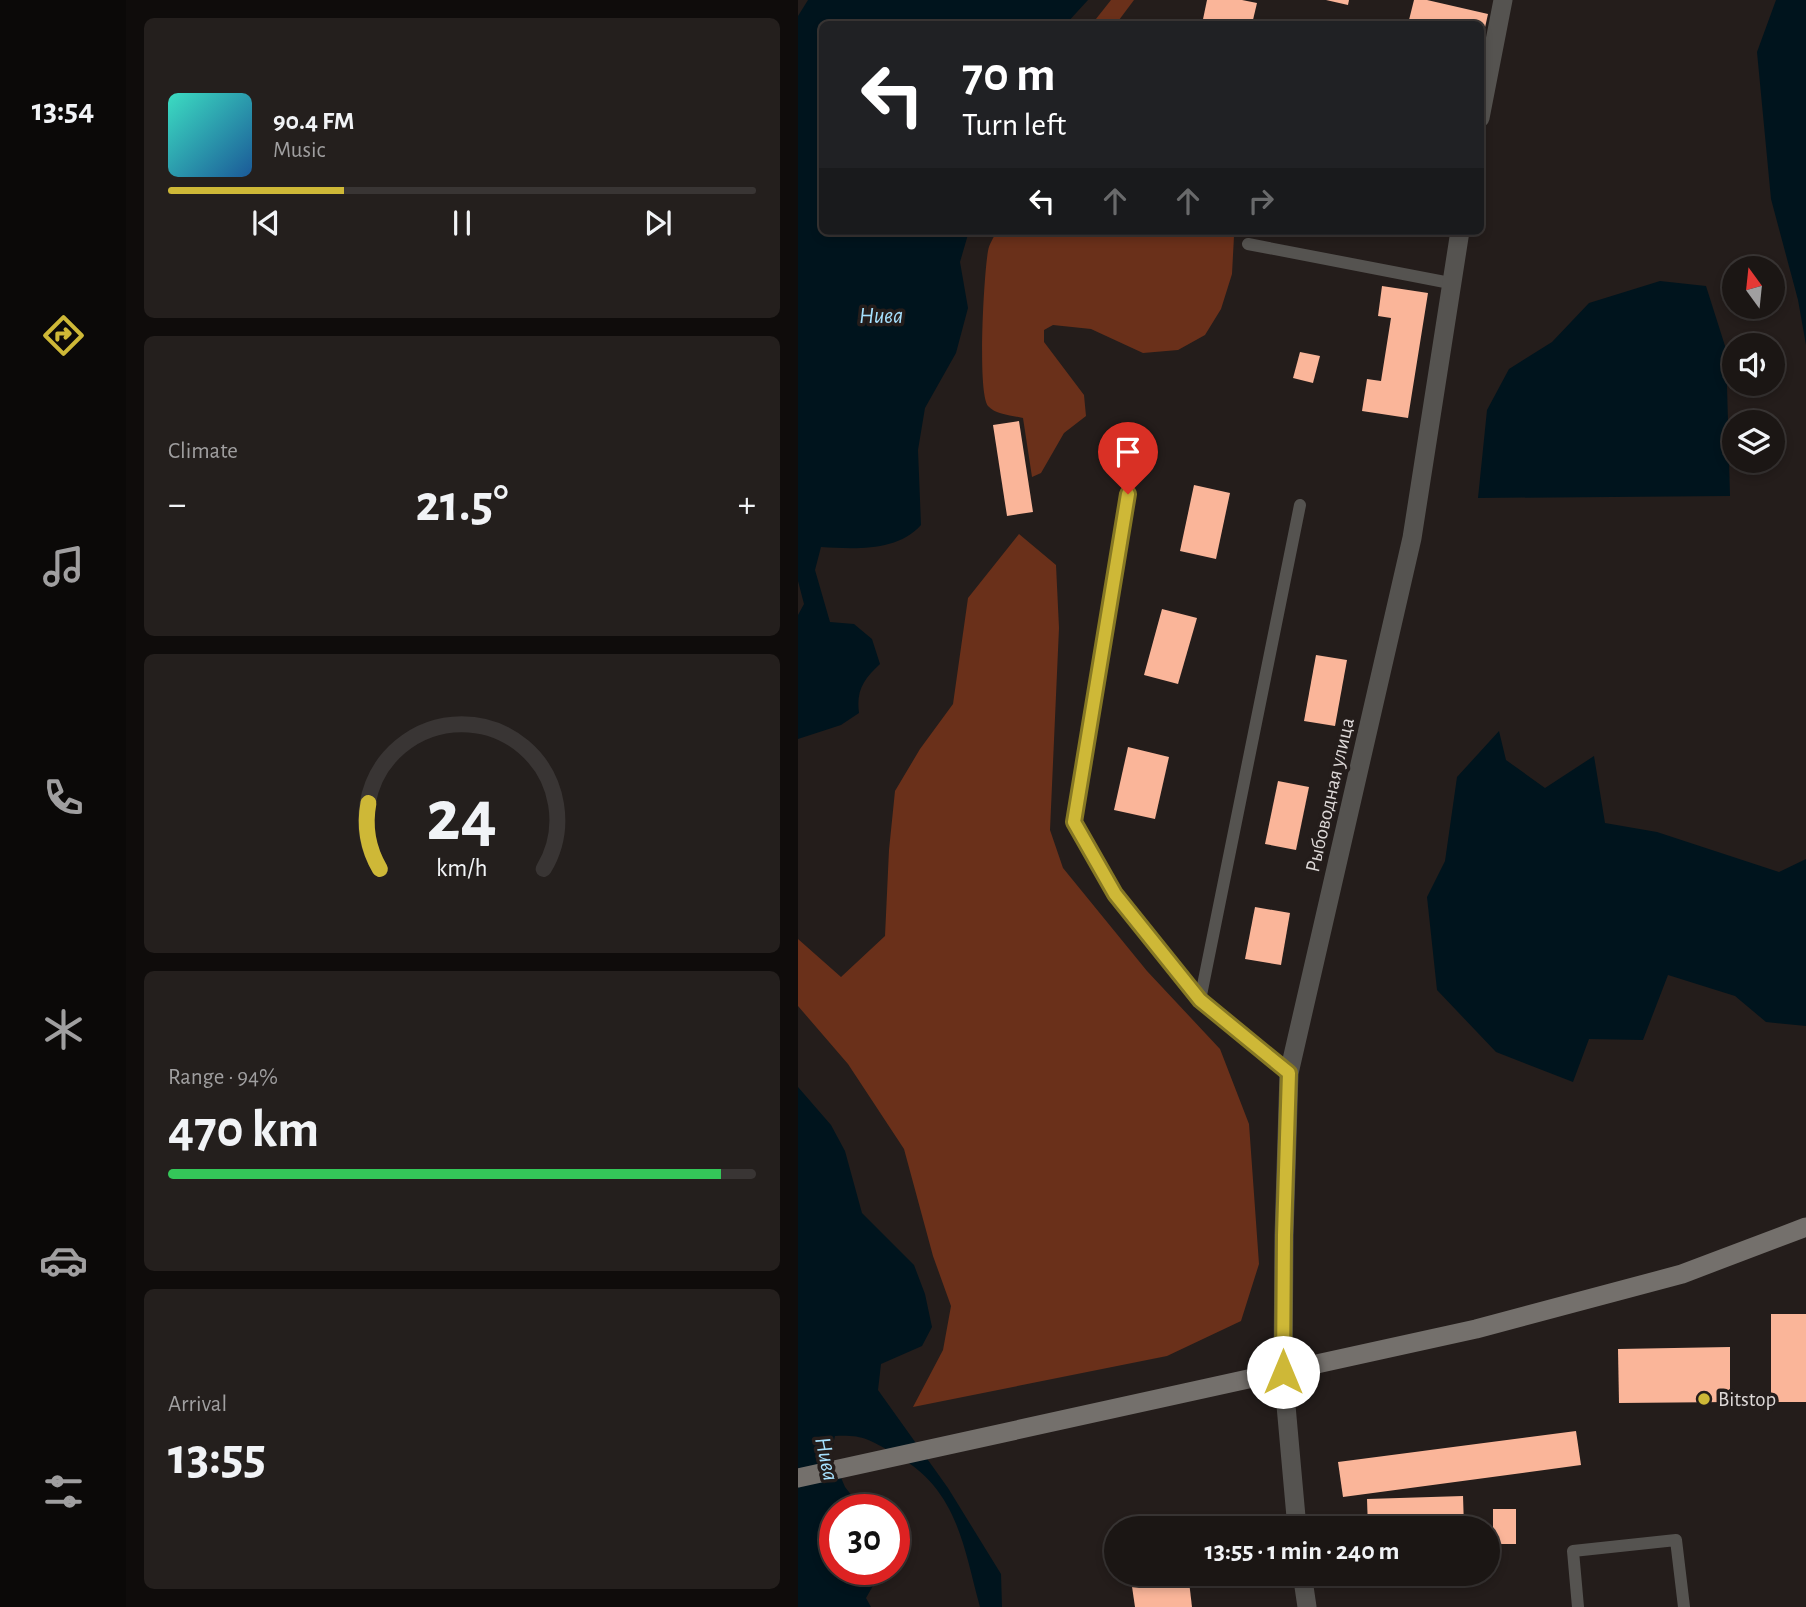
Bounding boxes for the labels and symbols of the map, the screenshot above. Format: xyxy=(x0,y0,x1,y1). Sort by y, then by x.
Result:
north arrow xyxy=(1722,256,1785,318)
water label: Нива xyxy=(859,305,903,328)
pin xyxy=(1098,422,1158,494)
street label: Рыбоводная улица xyxy=(1302,715,1358,874)
position arrow xyxy=(1246,1335,1320,1409)
place label: Bitstop xyxy=(1718,1389,1776,1410)
marker: Bitstop xyxy=(1696,1391,1712,1407)
water label: Нива xyxy=(810,1435,842,1483)
speed limit sign: 30 xyxy=(819,1494,910,1585)

